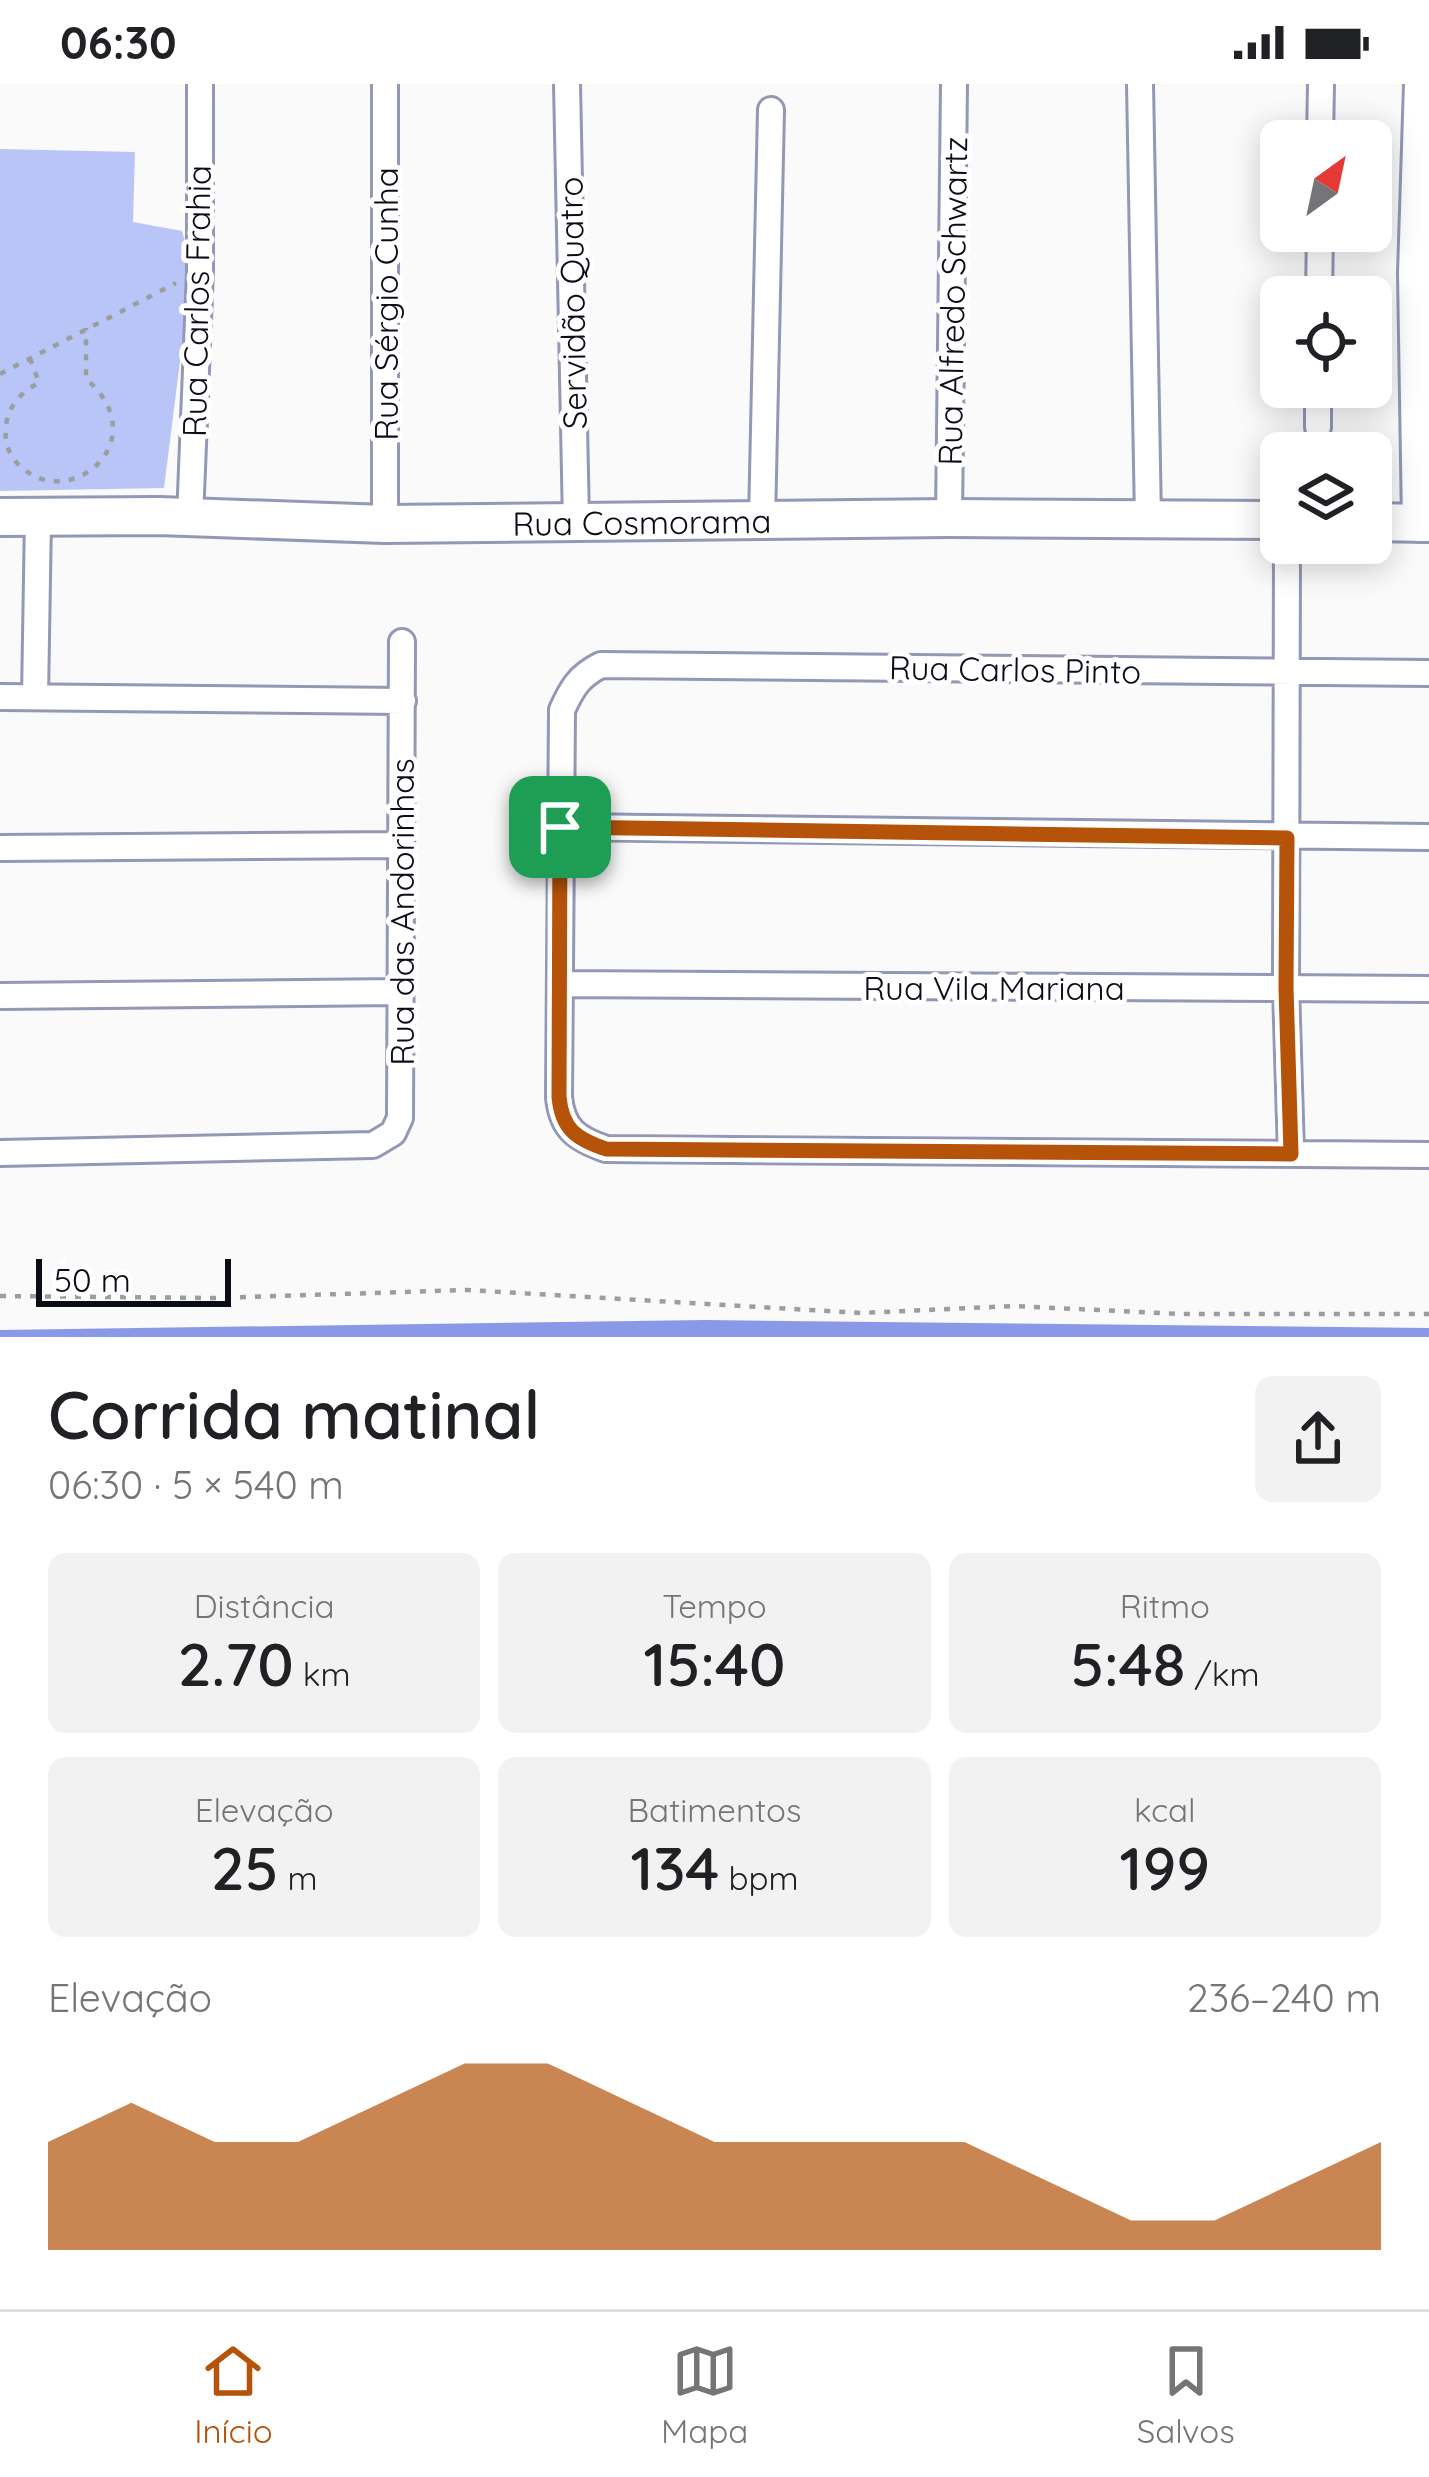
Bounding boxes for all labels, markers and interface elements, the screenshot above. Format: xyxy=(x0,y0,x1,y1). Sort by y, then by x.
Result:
text: 06:30 xyxy=(60,14,177,70)
north arrow xyxy=(1260,120,1392,252)
map controls xyxy=(1260,120,1392,564)
street label: Rua Alfredo Schwartz xyxy=(929,136,975,466)
street label: Rua Carlos Frahia xyxy=(173,165,219,437)
street label: Rua Sérgio Cunha xyxy=(365,167,406,441)
street label: Servidão Quatro xyxy=(549,176,595,430)
button: locate xyxy=(1260,276,1392,408)
button: layers xyxy=(1260,432,1392,564)
street label: Rua Cosmorama xyxy=(512,499,772,543)
street label: Rua Carlos Pinto xyxy=(889,646,1141,692)
street label: Rua das Andorinhas xyxy=(381,758,422,1066)
pin xyxy=(509,776,611,878)
icon: arrive xyxy=(527,794,593,860)
street label: Rua Vila Mariana xyxy=(863,967,1125,1008)
scale bar xyxy=(36,1253,231,1306)
text: 50 m xyxy=(54,1259,131,1300)
text: Corrida matinal xyxy=(48,1373,540,1456)
button: share xyxy=(1255,1376,1381,1502)
text: 06:30 · 5 × 540 m xyxy=(48,1460,344,1509)
text: Distância xyxy=(194,1585,335,1626)
text: Tempo xyxy=(662,1585,767,1626)
text: Ritmo xyxy=(1120,1585,1210,1626)
text: 2.70 xyxy=(178,1626,294,1701)
text: 15:40 xyxy=(643,1626,786,1701)
text: 5:48 xyxy=(1070,1626,1186,1701)
text: km xyxy=(294,1653,351,1694)
text: /km xyxy=(1186,1653,1260,1694)
text: Elevação xyxy=(195,1789,334,1830)
text: Batimentos xyxy=(628,1789,801,1830)
text: kcal xyxy=(1134,1789,1196,1830)
text: 25 xyxy=(211,1830,279,1905)
text: 134 xyxy=(630,1830,719,1905)
text: 199 xyxy=(1119,1830,1210,1905)
text: m xyxy=(279,1857,318,1898)
text: bpm xyxy=(719,1857,799,1898)
text: Elevação xyxy=(48,1973,212,2022)
text: 236–240 m xyxy=(1187,1973,1381,2022)
tab: Início xyxy=(194,2338,273,2451)
tab: Mapa xyxy=(661,2338,748,2451)
tab: Salvos xyxy=(1137,2338,1235,2451)

